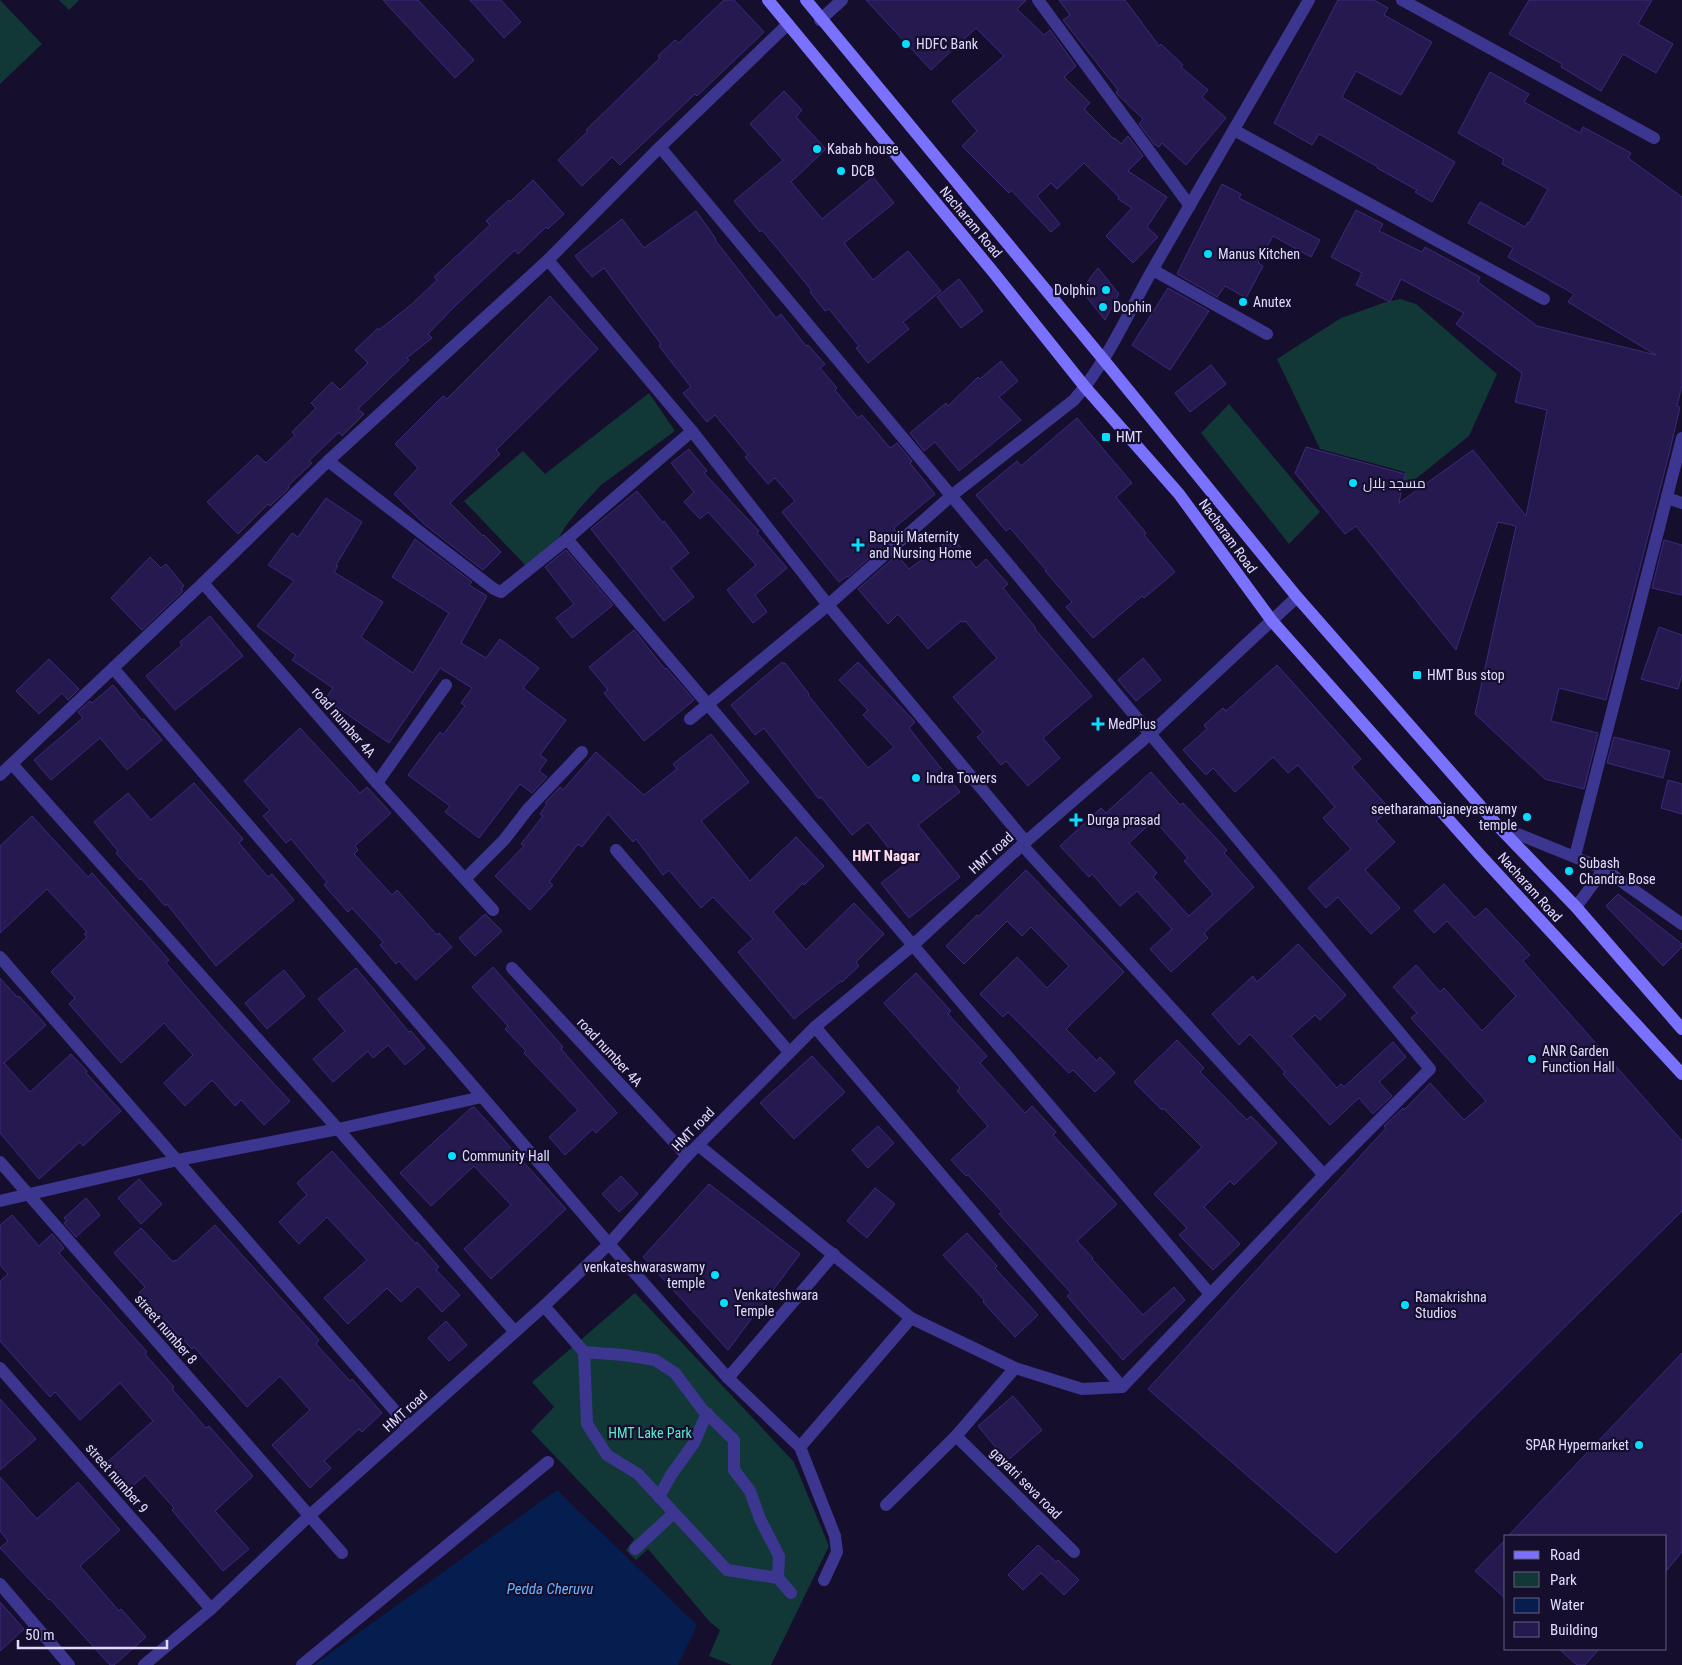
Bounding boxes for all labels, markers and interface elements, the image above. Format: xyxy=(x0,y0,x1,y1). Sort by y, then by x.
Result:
place label: HDFC Bank xyxy=(916,36,979,52)
marker: HDFC Bank xyxy=(900,38,912,50)
place label: Kabab house xyxy=(827,141,899,157)
marker: Kabab house xyxy=(811,143,823,155)
place label: DCB xyxy=(851,163,875,179)
marker: DCB xyxy=(835,165,847,177)
street label: Nacharam Road xyxy=(937,183,1005,261)
place label: Manus Kitchen xyxy=(1218,246,1300,262)
marker: Manus Kitchen xyxy=(1202,248,1214,260)
place label: Dolphin xyxy=(1054,282,1096,298)
marker: Dolphin xyxy=(1100,284,1112,296)
place label: Anutex xyxy=(1253,294,1291,310)
marker: Anutex xyxy=(1237,296,1249,308)
place label: Dophin xyxy=(1113,299,1152,315)
marker: Dophin xyxy=(1097,301,1109,313)
place label: HMT xyxy=(1116,429,1142,445)
marker: HMT xyxy=(1100,431,1112,443)
place label: مسجد بلال xyxy=(1363,475,1426,492)
marker: مسجد بلال xyxy=(1347,477,1359,489)
street label: Nacharam Road xyxy=(1196,496,1260,576)
place label: Bapuji Maternity and Nursing Home xyxy=(869,529,972,561)
marker: Bapuji Maternity and Nursing Home xyxy=(851,538,865,552)
place label: HMT Bus stop xyxy=(1427,667,1505,683)
marker: HMT Bus stop xyxy=(1411,669,1423,681)
street label: road number 4A xyxy=(309,684,379,760)
place label: MedPlus xyxy=(1108,716,1156,732)
marker: MedPlus xyxy=(1092,718,1104,730)
place label: Indra Towers xyxy=(926,770,997,786)
marker: Indra Towers xyxy=(910,772,922,784)
place label: seetharamanjaneyaswamy temple xyxy=(1371,801,1517,833)
marker: seetharamanjaneyaswamy temple xyxy=(1521,811,1533,823)
place label: Durga prasad xyxy=(1087,812,1160,828)
marker: Durga prasad xyxy=(1069,813,1083,827)
street label: HMT road xyxy=(966,829,1016,877)
district label: HMT Nagar xyxy=(852,847,920,865)
street label: Nacharam Road xyxy=(1495,849,1565,925)
place label: Subash Chandra Bose xyxy=(1579,855,1656,887)
marker: Subash Chandra Bose xyxy=(1563,865,1575,877)
street label: road number 4A xyxy=(574,1014,646,1090)
place label: ANR Garden Function Hall xyxy=(1542,1043,1615,1075)
marker: ANR Garden Function Hall xyxy=(1526,1053,1538,1065)
street label: HMT road xyxy=(668,1104,718,1154)
place label: Community Hall xyxy=(462,1148,550,1164)
marker: Community Hall xyxy=(446,1150,458,1162)
place label: venkateshwaraswamy temple xyxy=(584,1259,705,1291)
marker: venkateshwaraswamy temple xyxy=(709,1269,721,1281)
place label: Venkateshwara Temple xyxy=(734,1287,818,1319)
place label: Ramakrishna Studios xyxy=(1415,1289,1487,1321)
street label: street number 8 xyxy=(131,1291,201,1367)
marker: Venkateshwara Temple xyxy=(718,1297,730,1309)
marker: Ramakrishna Studios xyxy=(1399,1299,1411,1311)
street label: HMT road xyxy=(380,1387,430,1435)
park label: HMT Lake Park xyxy=(608,1425,692,1441)
place label: SPAR Hypermarket xyxy=(1526,1437,1629,1453)
marker: SPAR Hypermarket xyxy=(1633,1439,1645,1451)
street label: street number 9 xyxy=(82,1440,152,1516)
street label: gayatri seva road xyxy=(987,1444,1065,1522)
legend xyxy=(1504,1535,1667,1650)
text: Road xyxy=(1550,1546,1580,1564)
text: Park xyxy=(1550,1571,1577,1589)
water label: Pedda Cheruvu xyxy=(507,1580,593,1598)
text: Water xyxy=(1550,1596,1585,1614)
scale bar xyxy=(18,1618,166,1650)
text: Building xyxy=(1550,1621,1598,1639)
text: 50 m xyxy=(25,1626,55,1644)

